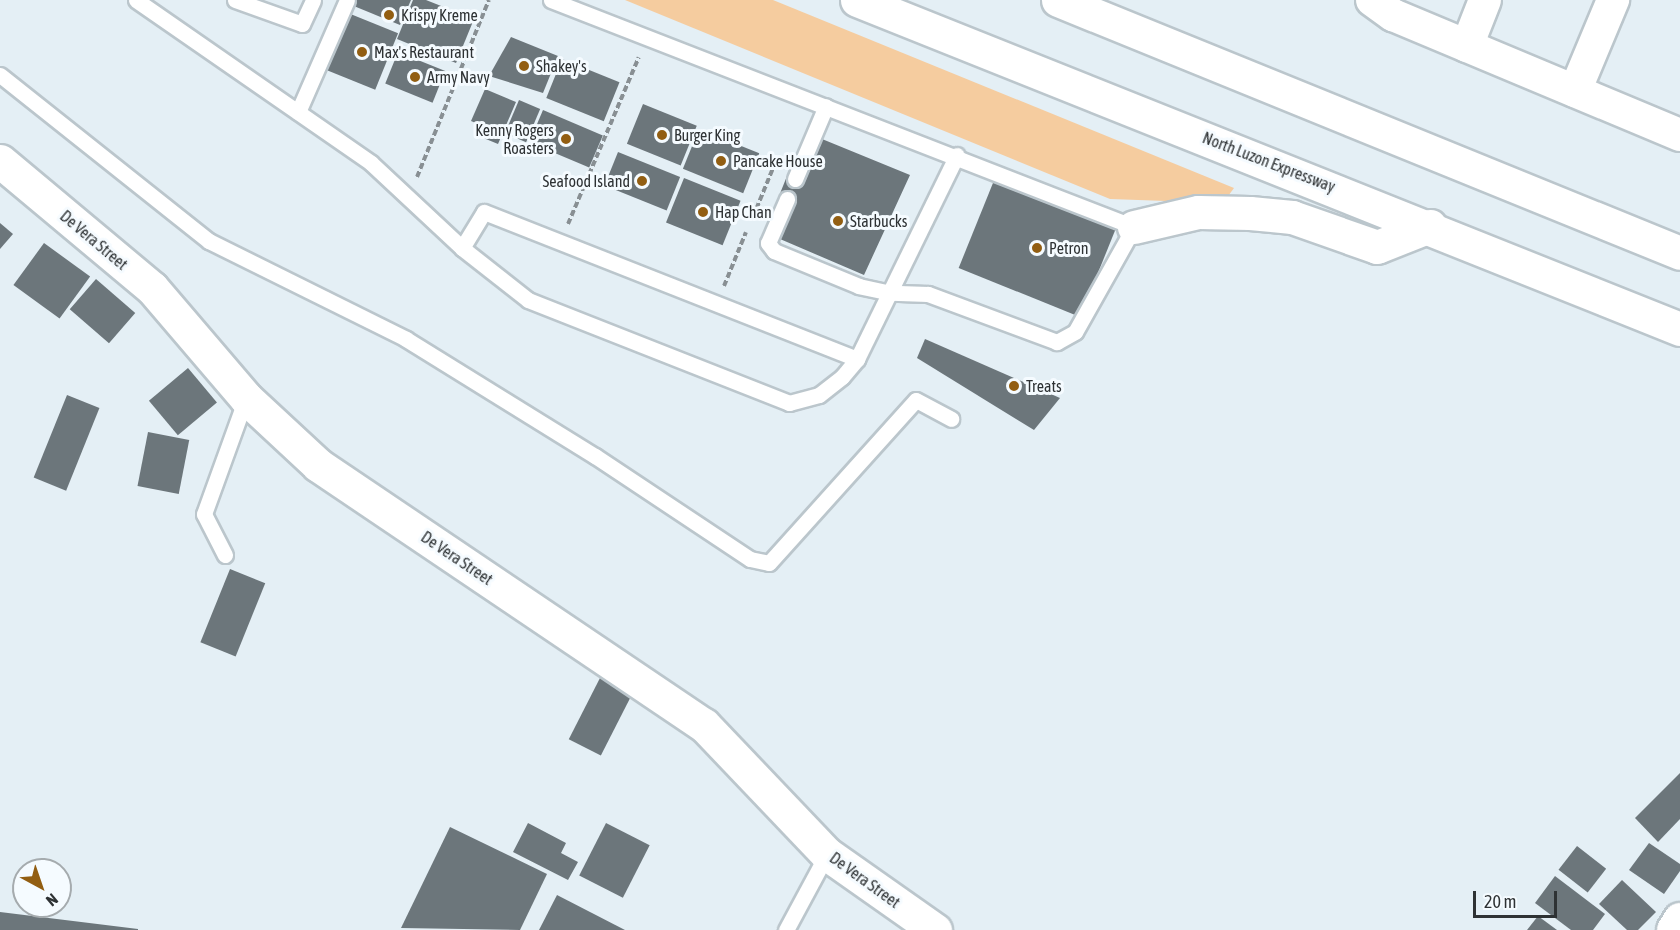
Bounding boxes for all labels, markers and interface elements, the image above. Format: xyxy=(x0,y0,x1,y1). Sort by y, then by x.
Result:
place label: Krispy Kreme xyxy=(401,5,478,25)
marker: Krispy Kreme xyxy=(382,8,396,22)
place label: Max's Restaurant xyxy=(374,42,474,62)
marker: Max's Restaurant xyxy=(355,45,369,59)
place label: Shakey's xyxy=(536,56,587,76)
marker: Shakey's xyxy=(517,59,531,73)
place label: Army Navy xyxy=(427,67,490,87)
marker: Army Navy xyxy=(408,70,422,84)
place label: Kenny Rogers Roasters xyxy=(475,120,554,158)
place label: Burger King xyxy=(674,125,740,145)
marker: Burger King xyxy=(655,128,669,142)
street label: North Luzon Expressway xyxy=(1200,128,1338,196)
marker: Kenny Rogers Roasters xyxy=(559,132,573,146)
place label: Pancake House xyxy=(733,151,823,171)
marker: Pancake House xyxy=(714,154,728,168)
place label: Seafood Island xyxy=(543,171,630,191)
marker: Seafood Island xyxy=(635,174,649,188)
place label: Hap Chan xyxy=(715,202,772,222)
marker: Hap Chan xyxy=(696,205,710,219)
street label: De Vera Street xyxy=(56,206,132,274)
place label: Starbucks xyxy=(850,211,907,231)
marker: Starbucks xyxy=(831,214,845,228)
place label: Petron xyxy=(1049,238,1089,258)
marker: Petron xyxy=(1030,241,1044,255)
place label: Treats xyxy=(1026,376,1062,396)
marker: Treats xyxy=(1007,379,1021,393)
street label: De Vera Street xyxy=(418,527,496,589)
street label: De Vera Street xyxy=(826,848,904,912)
north arrow xyxy=(12,858,72,918)
scale bar xyxy=(1476,879,1560,917)
text: N xyxy=(43,890,62,910)
text: 20 m xyxy=(1484,891,1516,912)

